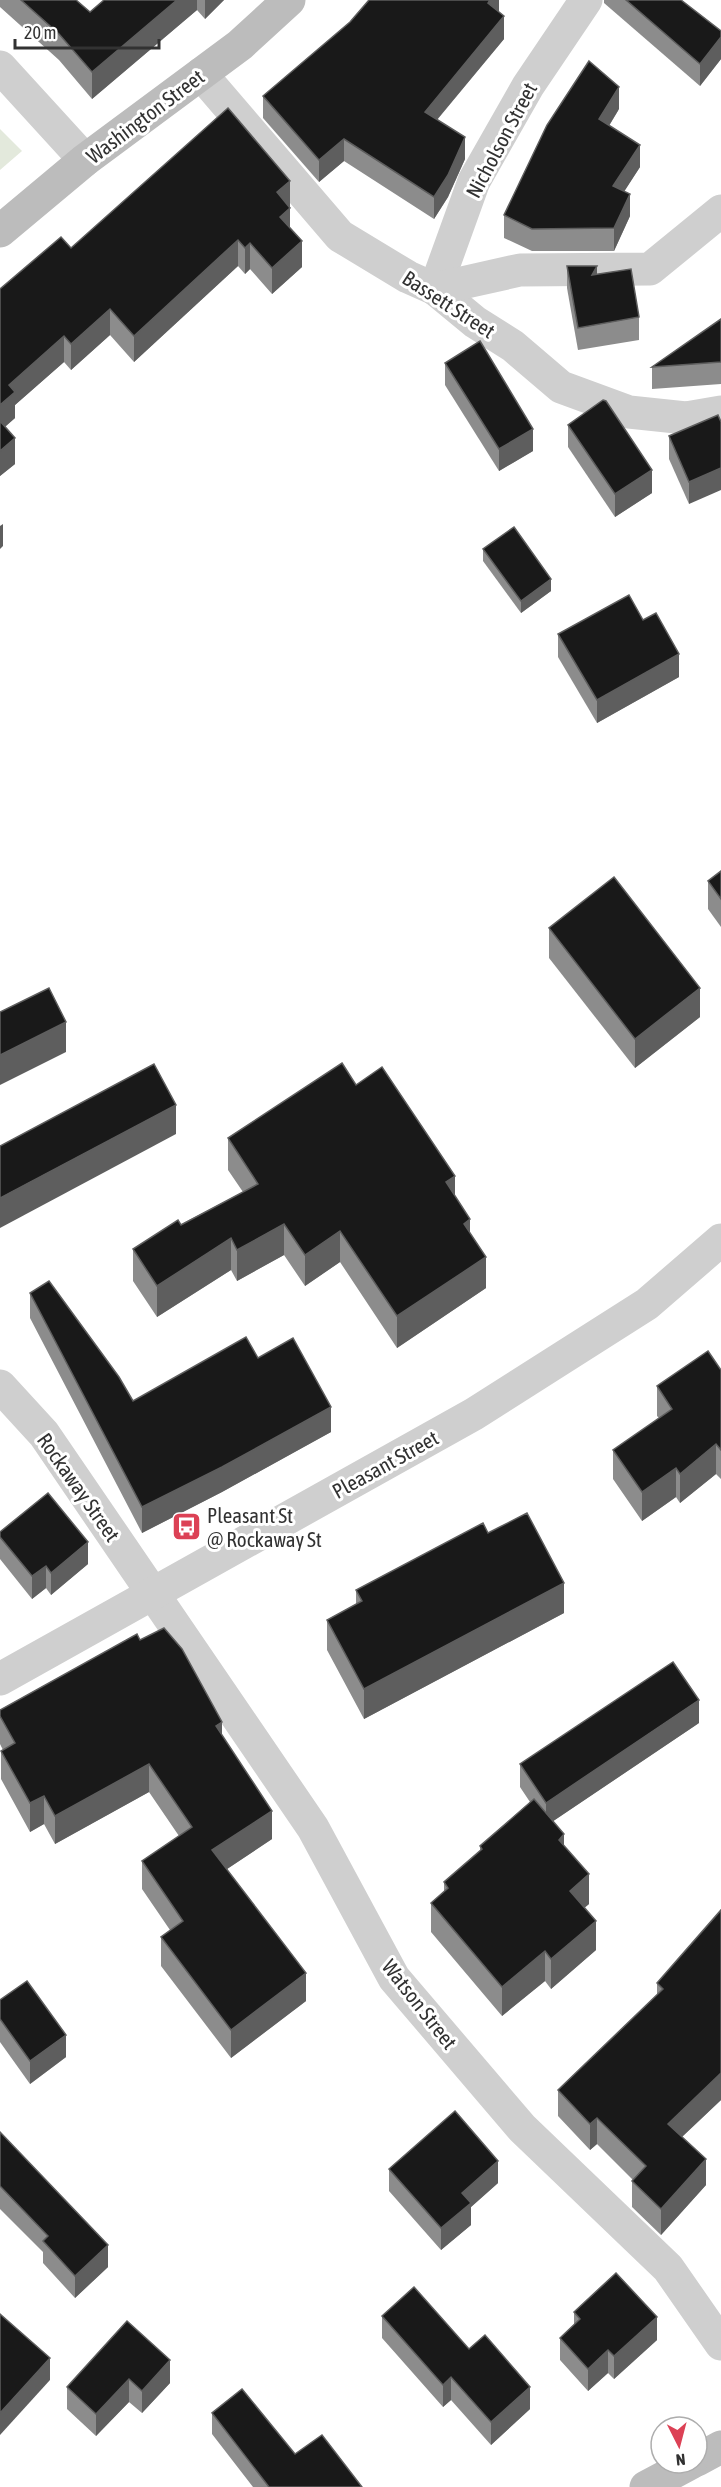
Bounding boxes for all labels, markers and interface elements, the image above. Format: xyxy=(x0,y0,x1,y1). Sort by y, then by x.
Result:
scale bar xyxy=(15,12,159,50)
text: 20 m xyxy=(24,22,56,43)
street label: Washington Street xyxy=(82,64,208,168)
street label: Nicholson Street xyxy=(461,78,541,202)
street label: Bassett Street xyxy=(398,265,500,343)
street label: Pleasant Street xyxy=(328,1425,442,1503)
street label: Rockaway Street xyxy=(33,1428,125,1546)
place label: Pleasant St @ Rockaway St xyxy=(207,1503,322,1551)
bus stop icon: Pleasant St @ Rockaway St xyxy=(170,1511,202,1543)
street label: Watson Street xyxy=(378,1955,462,2053)
north arrow xyxy=(649,2415,709,2475)
text: N xyxy=(675,2450,686,2469)

